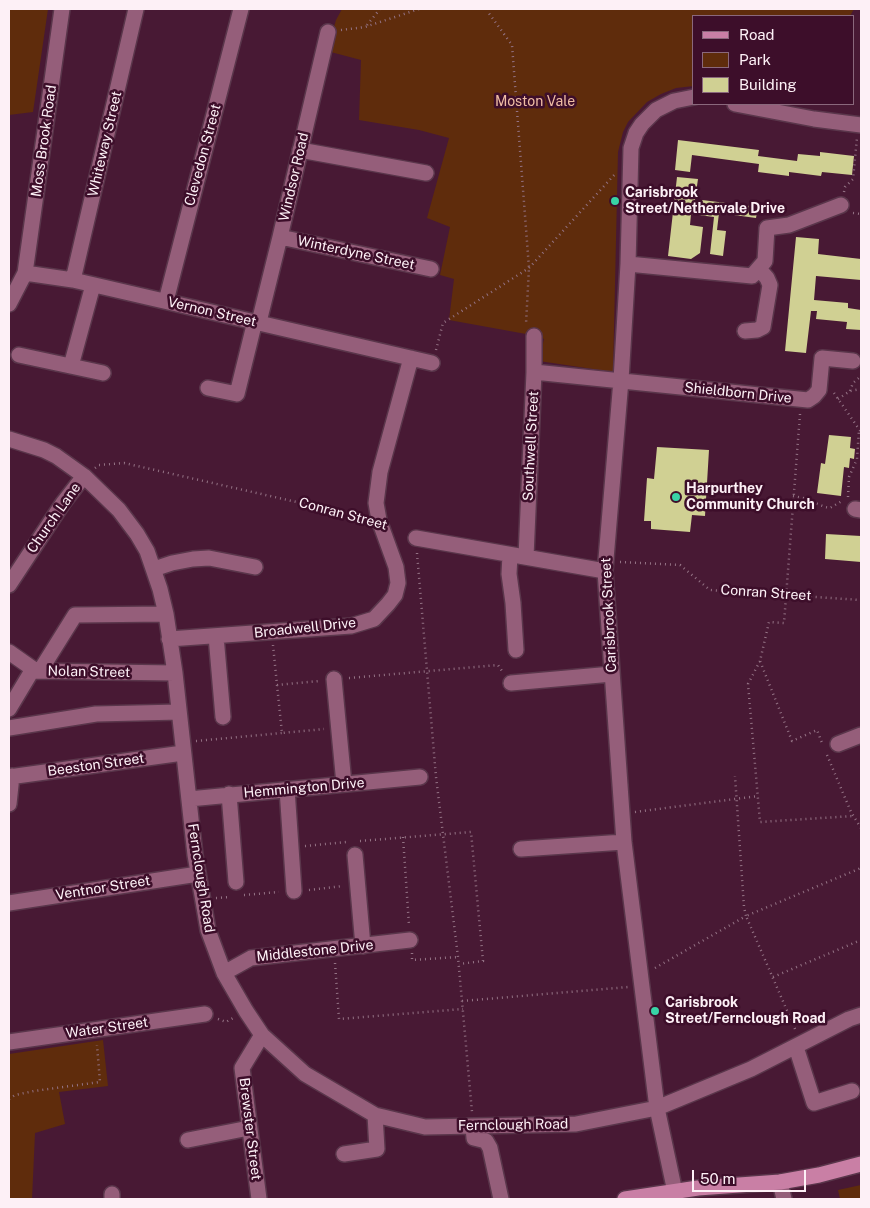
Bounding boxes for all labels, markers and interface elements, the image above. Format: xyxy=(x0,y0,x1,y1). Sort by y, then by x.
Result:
legend xyxy=(692,15,855,105)
text: Road xyxy=(739,26,775,43)
text: Park xyxy=(739,51,771,68)
text: Building xyxy=(739,76,797,93)
street label: Moss Brook Road xyxy=(28,84,60,198)
street label: Whiteway Street xyxy=(85,89,125,199)
park label: Moston Vale xyxy=(495,94,575,110)
street label: Clevedon Street xyxy=(181,102,225,208)
street label: Windsor Road xyxy=(276,131,312,223)
place label: Carisbrook Street/Nethervale Drive xyxy=(625,185,785,218)
marker: Carisbrook Street/Nethervale Drive xyxy=(609,195,621,207)
street label: Winterdyne Street xyxy=(296,232,416,274)
street label: Vernon Street xyxy=(166,294,258,330)
street label: Shieldborn Drive xyxy=(683,379,793,407)
street label: Southwell Street xyxy=(520,391,542,501)
street label: Church Lane xyxy=(24,480,84,556)
place label: Harpurthey Community Church xyxy=(686,481,815,514)
marker: Harpurthey Community Church xyxy=(670,491,682,503)
street label: Conran Street xyxy=(297,494,389,534)
street label: Carisbrook Street xyxy=(598,557,620,673)
street label: Conran Street xyxy=(720,581,812,605)
street label: Broadwell Drive xyxy=(253,614,357,642)
street label: Nolan Street xyxy=(48,663,130,681)
street label: Beeston Street xyxy=(46,750,146,780)
street label: Hemmington Drive xyxy=(243,774,365,802)
street label: Fernclough Road xyxy=(184,822,218,934)
street label: Ventnor Street xyxy=(54,872,152,904)
street label: Middlestone Drive xyxy=(256,937,374,965)
place label: Carisbrook Street/Fernclough Road xyxy=(665,995,826,1028)
marker: Carisbrook Street/Fernclough Road xyxy=(649,1005,661,1017)
street label: Water Street xyxy=(65,1014,149,1042)
street label: Brewster Street xyxy=(235,1077,265,1181)
street label: Fernclough Road xyxy=(458,1116,568,1134)
scale bar xyxy=(695,1160,809,1192)
text: 50 m xyxy=(700,1170,735,1187)

